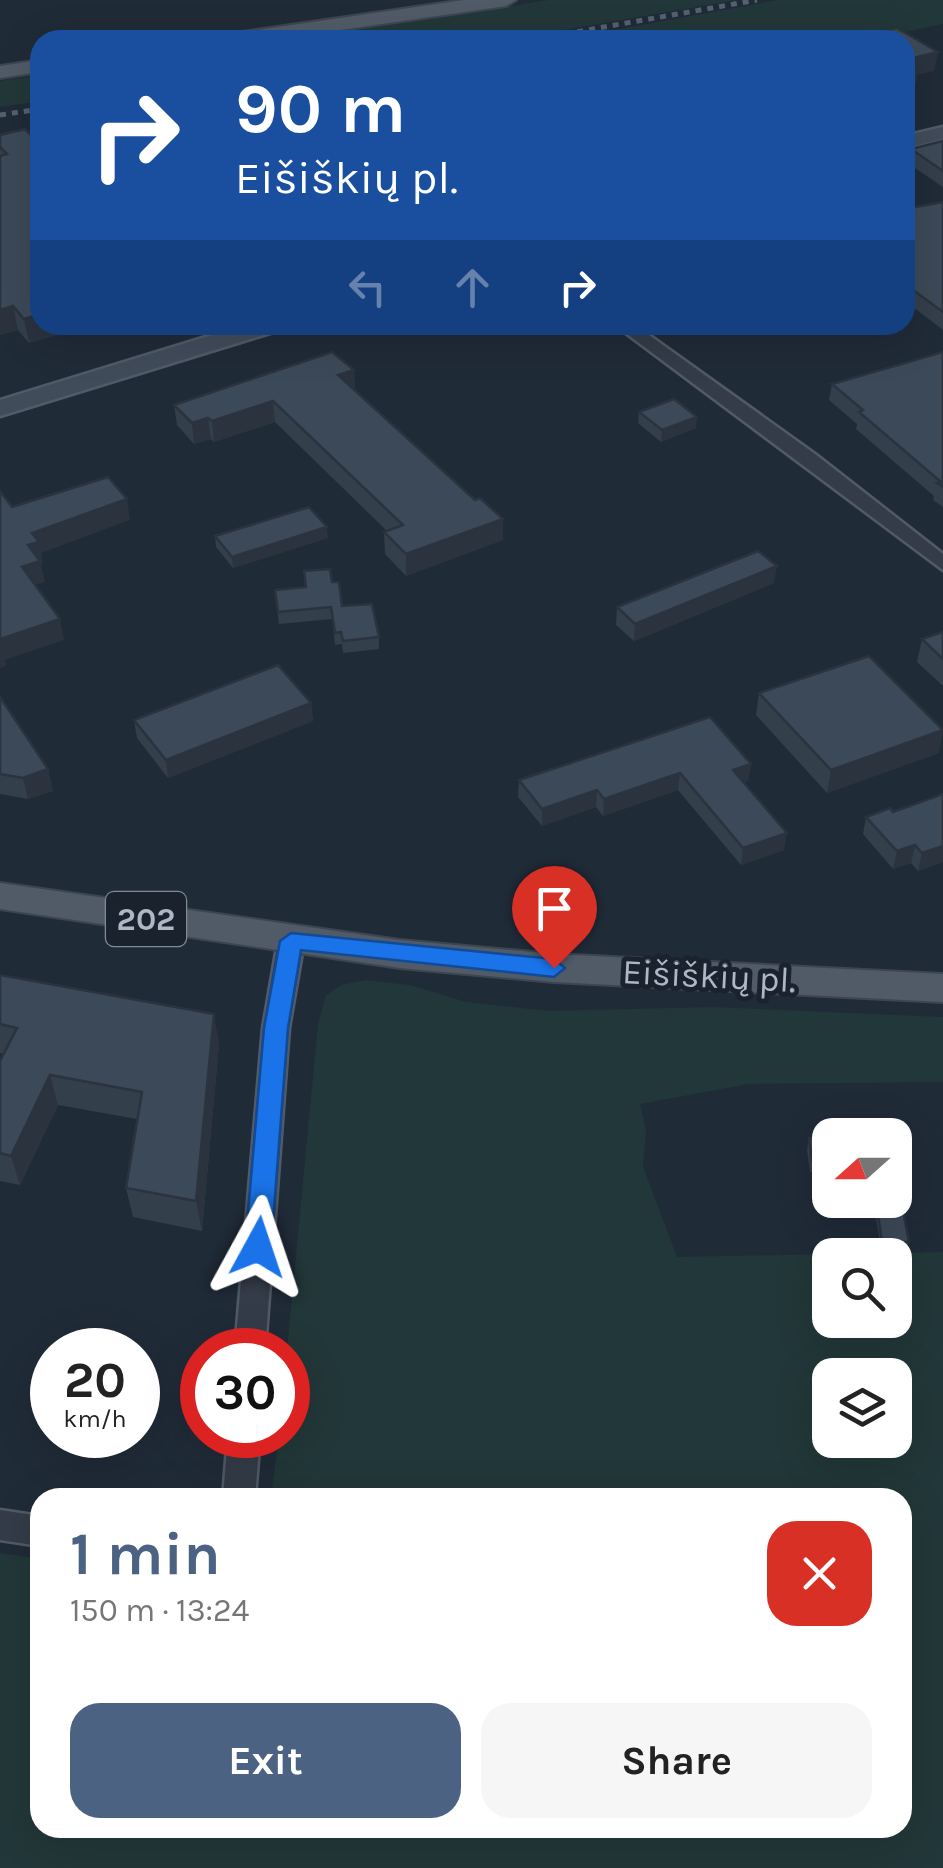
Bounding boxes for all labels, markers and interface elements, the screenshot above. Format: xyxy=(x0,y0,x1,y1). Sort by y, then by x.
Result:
text: 90 m xyxy=(235,68,406,150)
icon: right xyxy=(70,70,200,200)
text: Eišiškių pl. xyxy=(235,152,458,204)
icon: left xyxy=(340,260,395,315)
icon: ahead xyxy=(445,260,500,315)
icon: right xyxy=(550,260,605,315)
pin xyxy=(512,866,597,969)
icon: arrive xyxy=(527,881,582,936)
road number: 202 xyxy=(106,892,186,946)
street label: Eišiškių pl. xyxy=(621,951,797,1001)
north arrow xyxy=(812,1118,912,1218)
map controls xyxy=(812,1118,912,1458)
position arrow xyxy=(206,1195,310,1299)
button: search xyxy=(812,1238,912,1338)
speed limit sign: 30 xyxy=(180,1328,310,1458)
text: 20 xyxy=(64,1351,126,1410)
button: layers xyxy=(812,1358,912,1458)
text: km/h xyxy=(63,1404,127,1433)
text: 1 min xyxy=(70,1519,221,1589)
button: close xyxy=(767,1521,872,1626)
text: 150 m · 13:24 xyxy=(70,1592,249,1629)
button: Exit xyxy=(70,1703,461,1818)
button: Share xyxy=(481,1703,872,1818)

